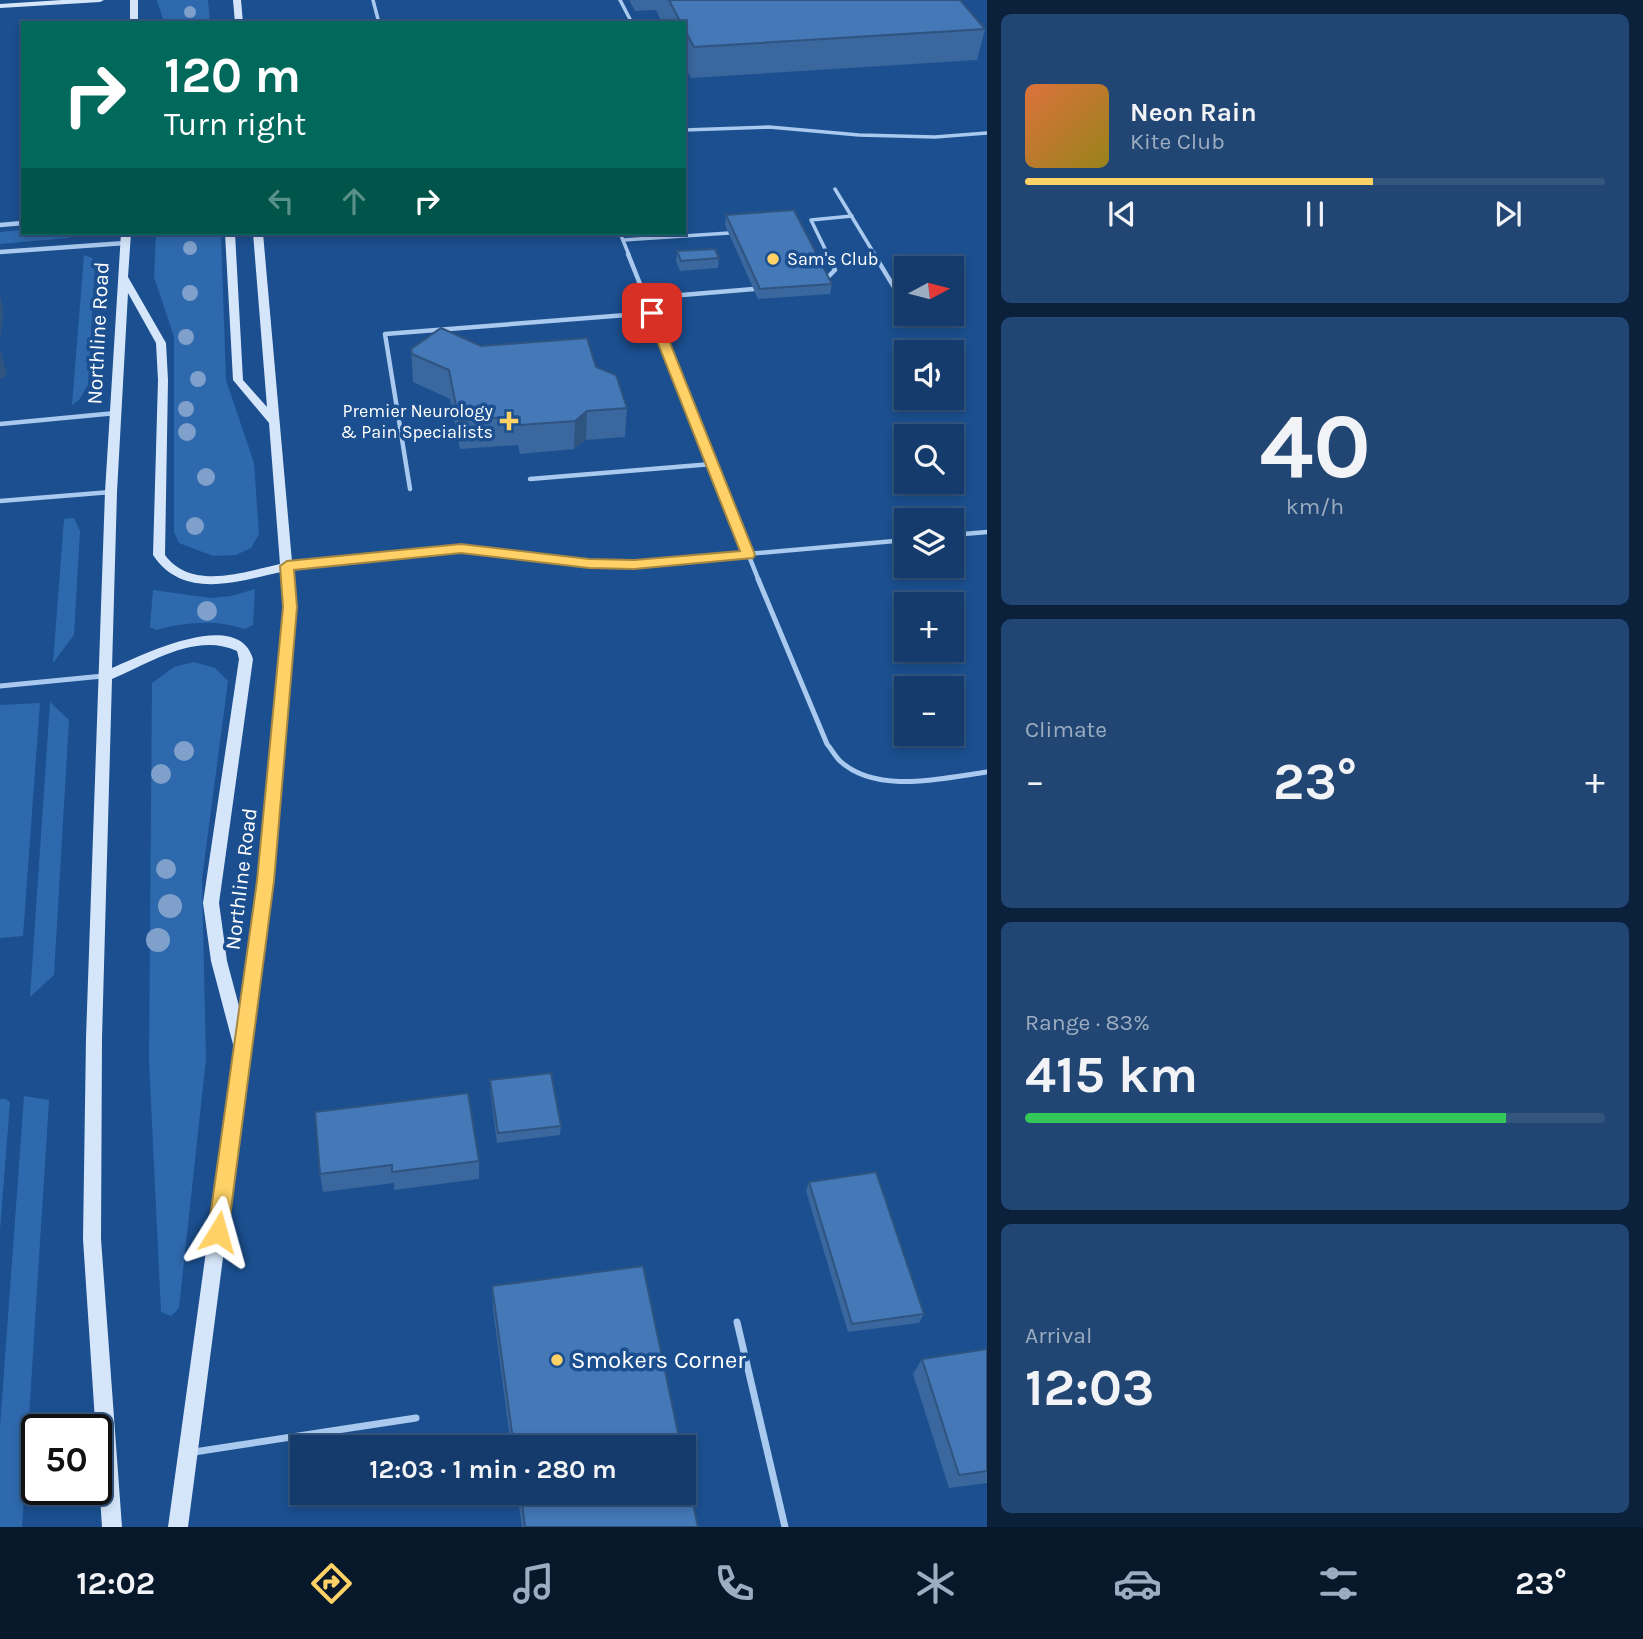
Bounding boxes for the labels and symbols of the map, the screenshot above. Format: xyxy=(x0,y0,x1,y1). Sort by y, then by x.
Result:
place label: Sam's Club xyxy=(787,248,878,270)
marker: Sam's Club xyxy=(765,251,781,267)
north arrow xyxy=(894,256,964,326)
street label: Northline Road xyxy=(82,261,114,405)
pin xyxy=(622,283,682,343)
place label: Premier Neurology & Pain Specialists xyxy=(341,400,494,443)
marker: Premier Neurology & Pain Specialists xyxy=(499,411,519,431)
street label: Northline Road xyxy=(220,807,262,951)
position arrow xyxy=(181,1195,255,1269)
place label: Smokers Corner xyxy=(571,1346,746,1374)
marker: Smokers Corner xyxy=(549,1352,565,1368)
speed limit sign: 50 xyxy=(21,1414,112,1505)

